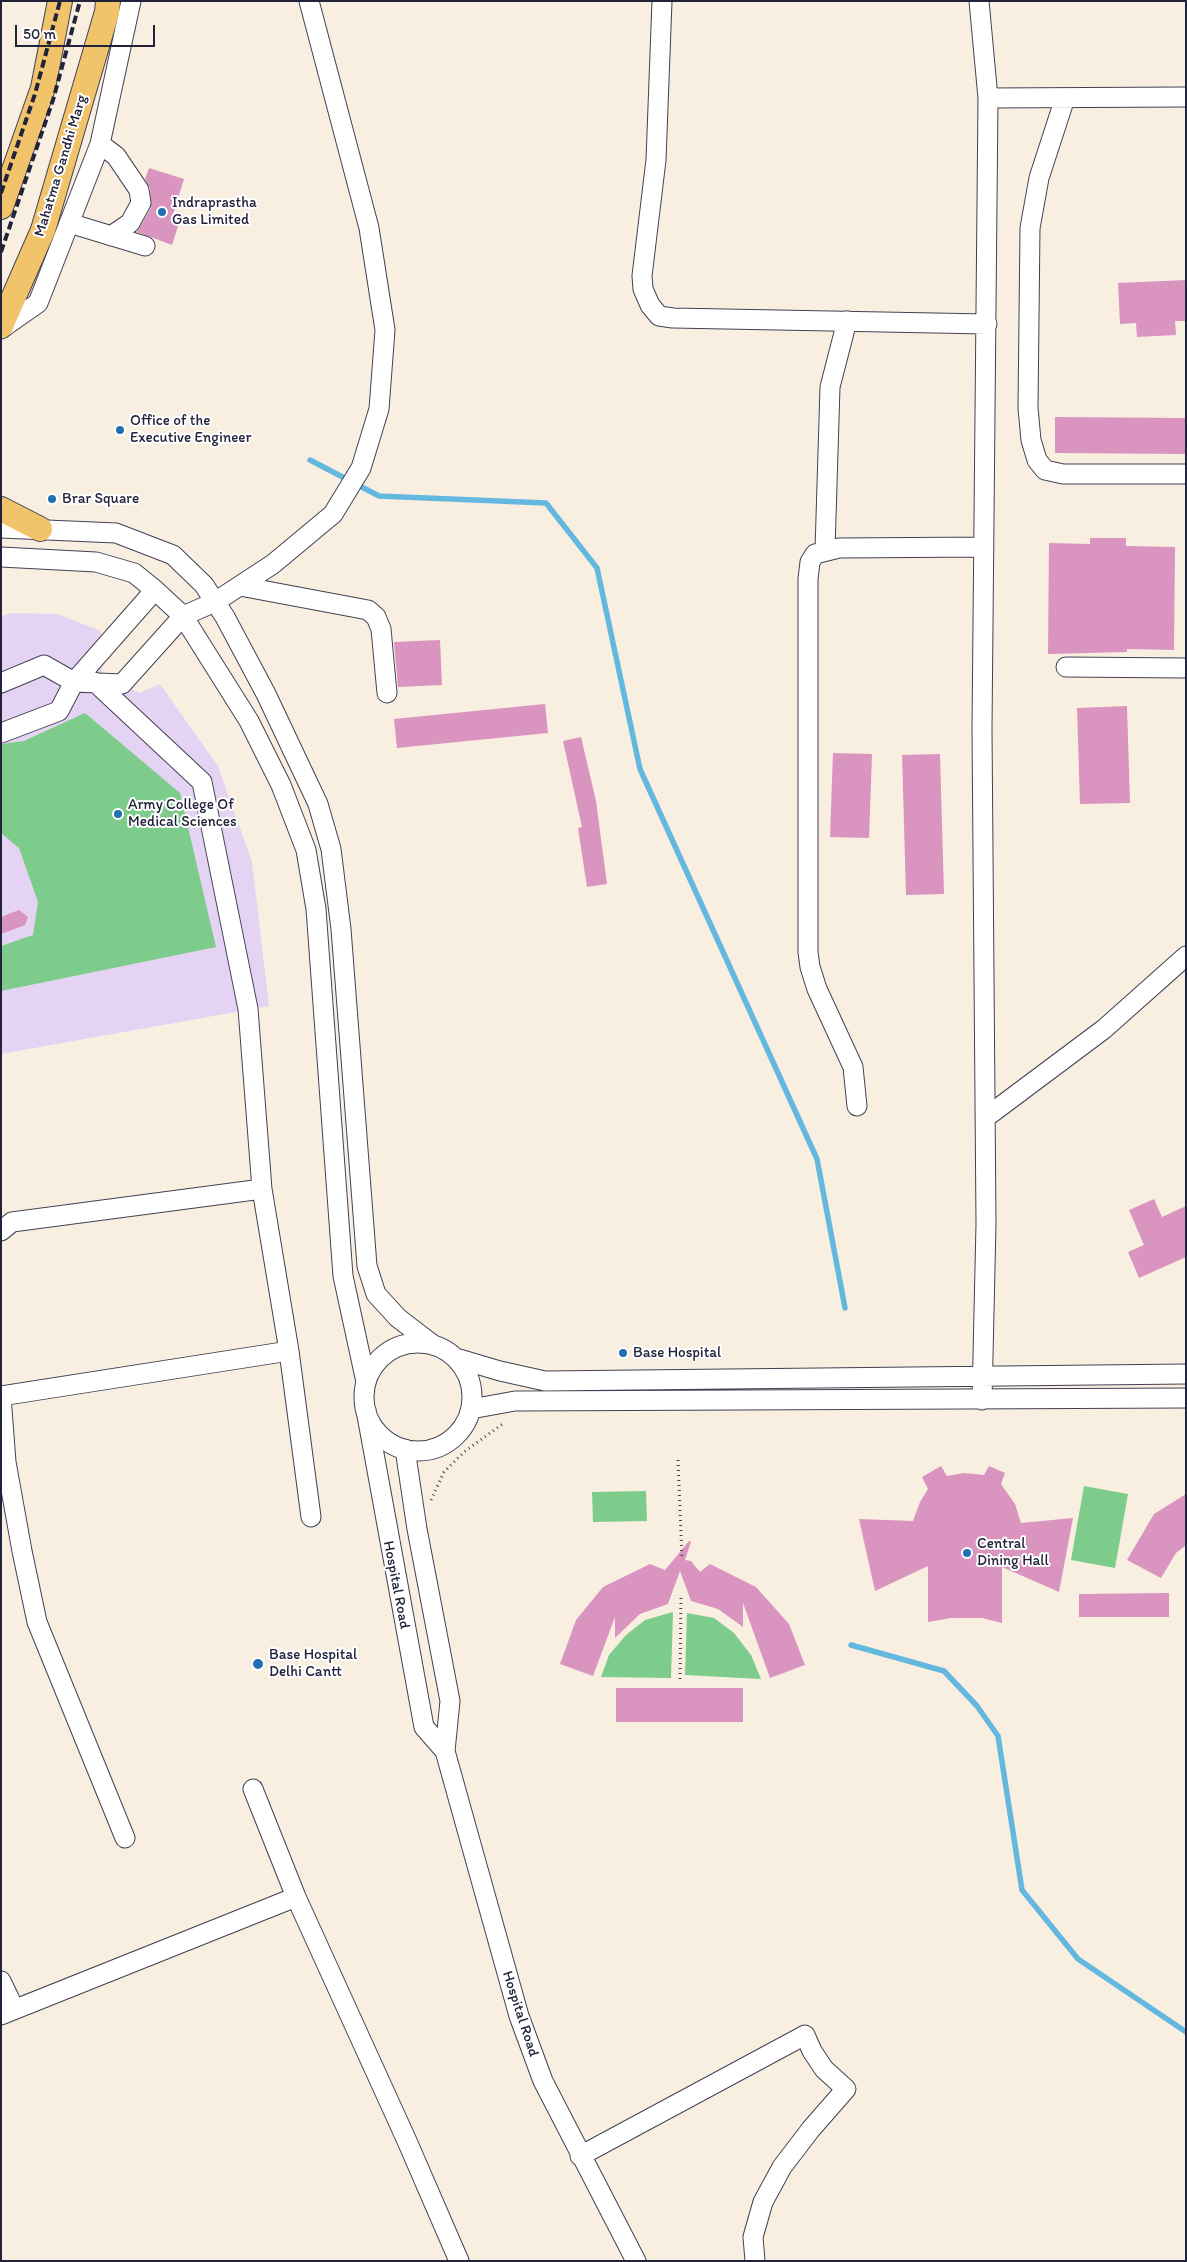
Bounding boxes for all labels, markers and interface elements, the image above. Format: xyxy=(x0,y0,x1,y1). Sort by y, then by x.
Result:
scale bar xyxy=(18,15,158,47)
text: 50 m xyxy=(23,25,56,43)
street label: Mahatma Gandhi Marg xyxy=(31,93,91,239)
place label: Indraprastha Gas Limited xyxy=(172,194,257,229)
marker: Indraprastha Gas Limited xyxy=(156,206,168,218)
place label: Office of the Executive Engineer xyxy=(130,412,252,447)
marker: Office of the Executive Engineer xyxy=(114,424,126,436)
place label: Brar Square xyxy=(62,490,139,508)
marker: Brar Square xyxy=(46,493,58,505)
place label: Army College Of Medical Sciences xyxy=(128,796,237,831)
marker: Army College Of Medical Sciences xyxy=(112,808,124,820)
place label: Base Hospital xyxy=(633,1344,721,1362)
marker: Base Hospital xyxy=(617,1347,629,1359)
place label: Central Dining Hall xyxy=(977,1535,1049,1570)
street label: Hospital Road xyxy=(379,1539,413,1631)
marker: Central Dining Hall xyxy=(961,1547,973,1559)
place label: Base Hospital Delhi Cantt xyxy=(269,1646,357,1681)
marker: Base Hospital Delhi Cantt xyxy=(251,1657,265,1671)
street label: Hospital Road xyxy=(498,1969,542,2059)

